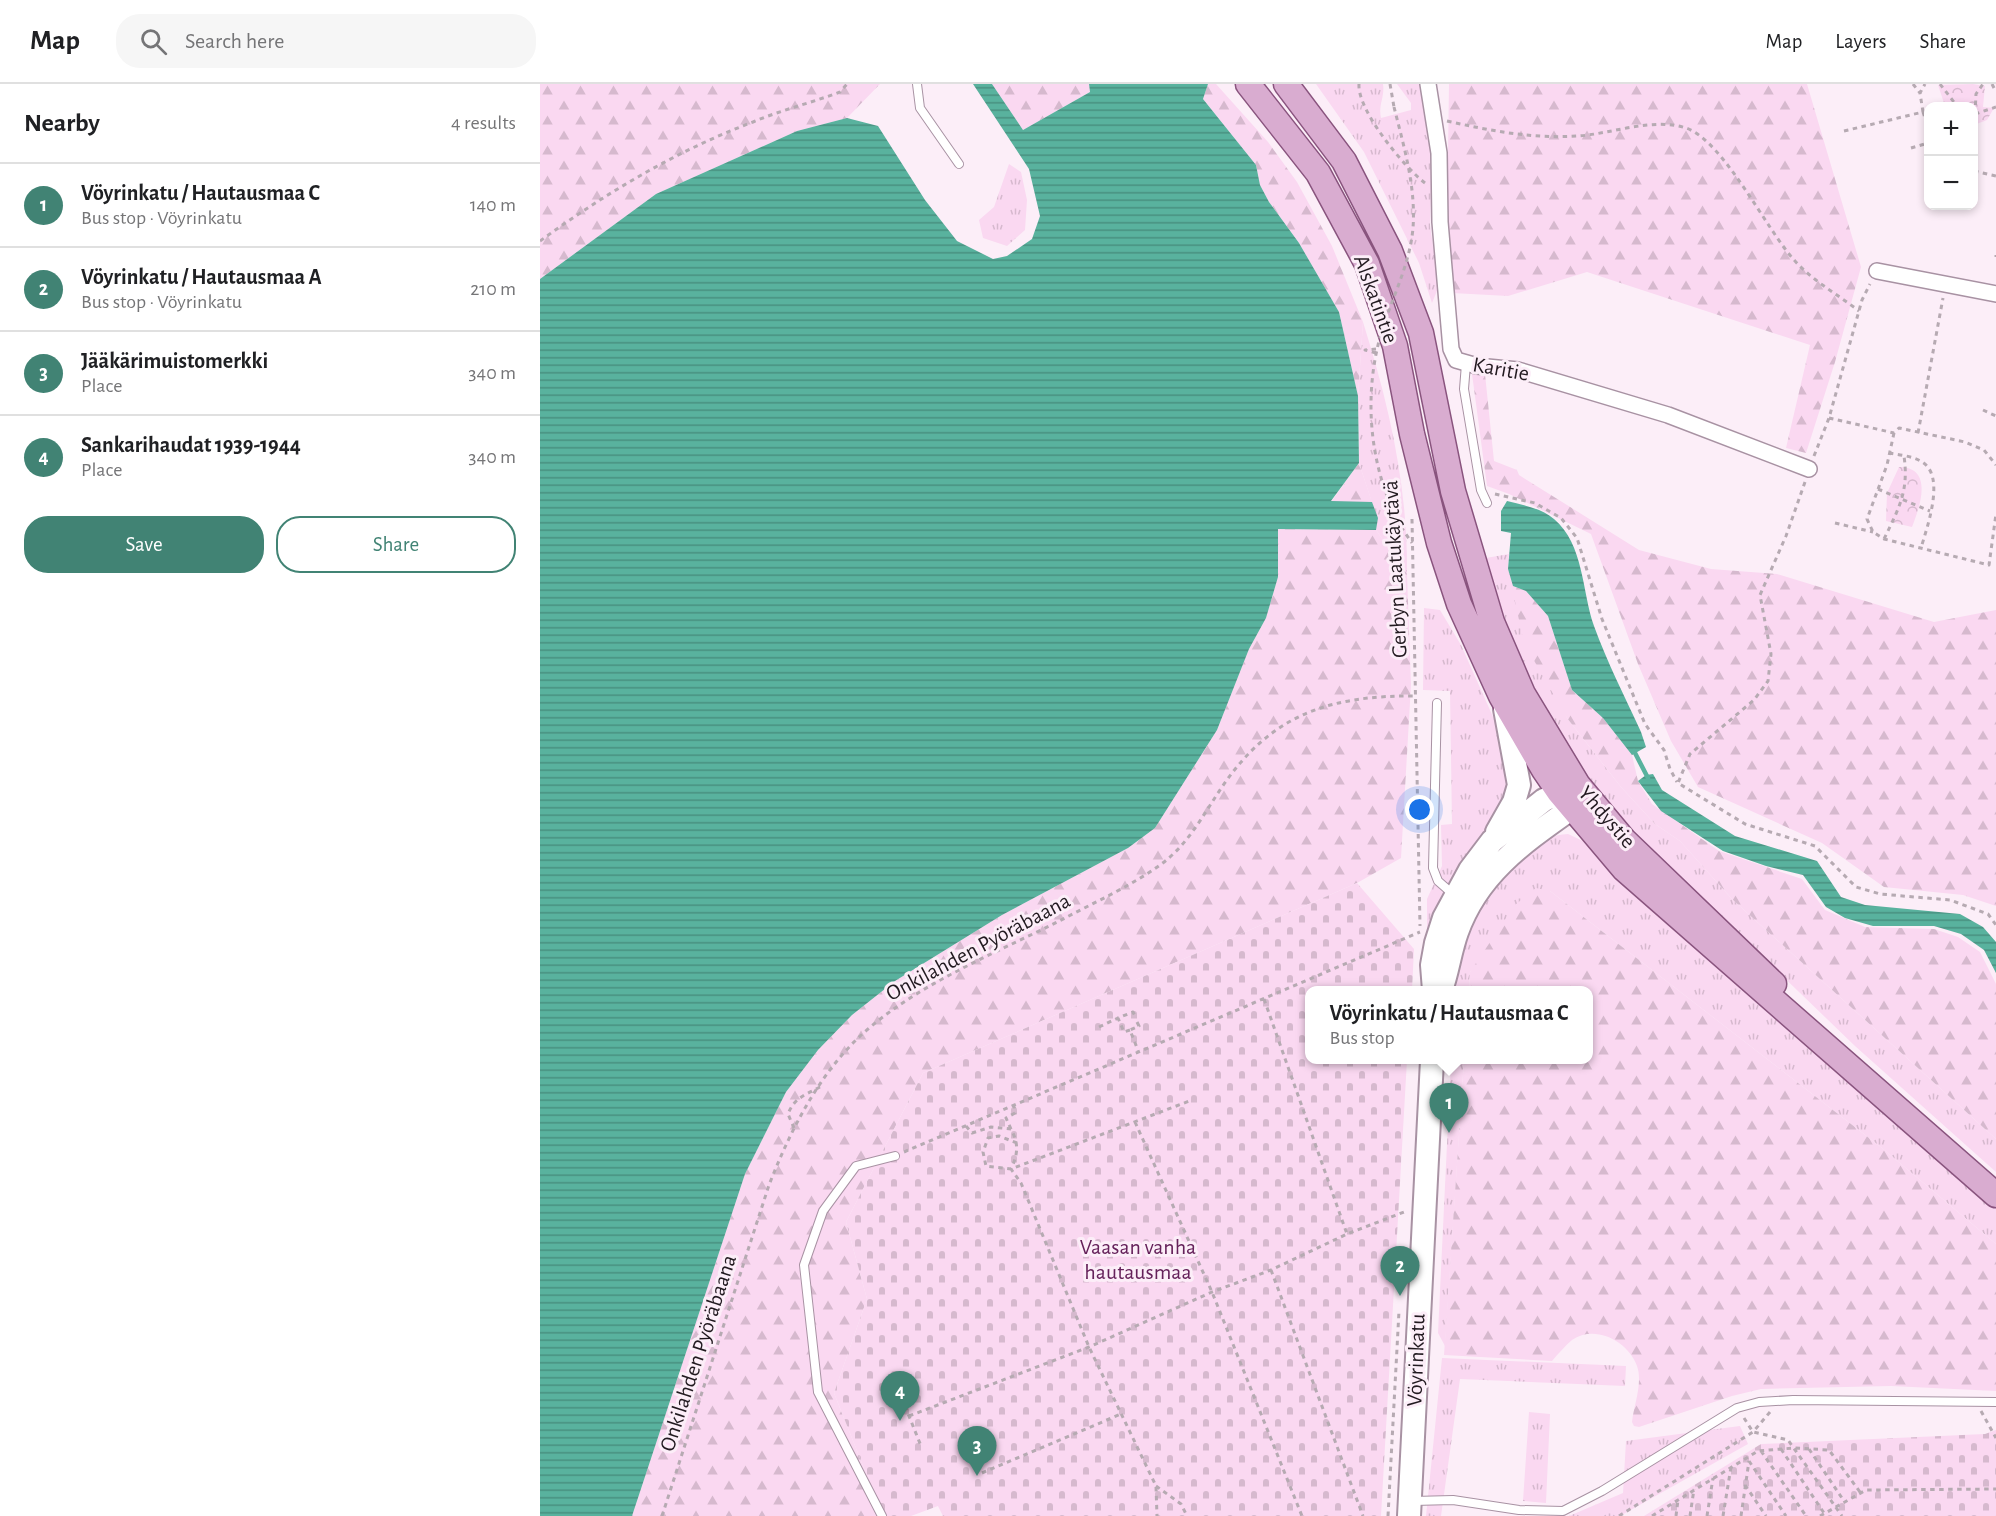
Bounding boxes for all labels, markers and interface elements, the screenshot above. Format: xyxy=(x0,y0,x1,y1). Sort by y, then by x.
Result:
search box xyxy=(116,14,536,68)
icon: search xyxy=(137,25,170,58)
text: Map xyxy=(30,27,80,55)
text: Search here xyxy=(185,30,284,52)
text: Map xyxy=(1766,31,1802,52)
text: Layers xyxy=(1835,31,1886,52)
text: Share xyxy=(1919,31,1966,52)
map controls xyxy=(1924,102,1978,210)
button: + xyxy=(1924,102,1978,156)
text: Nearby xyxy=(24,110,100,136)
text: 4 results xyxy=(451,113,516,133)
button: − xyxy=(1924,156,1978,210)
text: Vöyrinkatu / Hautausmaa C xyxy=(81,182,320,204)
text: 1 xyxy=(40,195,47,215)
text: 140 m xyxy=(470,195,516,215)
text: Bus stop · Vöyrinkatu xyxy=(81,208,242,228)
street label: Alskatintie xyxy=(1350,252,1402,346)
text: Vöyrinkatu / Hautausmaa A xyxy=(81,266,322,288)
text: 2 xyxy=(39,279,48,299)
text: 210 m xyxy=(470,279,516,299)
text: Bus stop · Vöyrinkatu xyxy=(81,292,242,312)
text: Jääkärimuistomerkki xyxy=(81,350,268,372)
street label: Karitie xyxy=(1471,353,1531,385)
text: 3 xyxy=(39,363,48,383)
text: 340 m xyxy=(468,363,516,383)
text: Place xyxy=(81,376,122,396)
text: Sankarihaudat 1939-1944 xyxy=(81,434,301,456)
text: 4 xyxy=(38,447,49,467)
text: 340 m xyxy=(468,447,516,467)
text: Place xyxy=(81,460,122,480)
street label: Gerbyn Laatukäytävä xyxy=(1379,480,1411,658)
button: Save xyxy=(24,516,264,573)
button: Share xyxy=(276,516,516,573)
street label: Yhdystie xyxy=(1574,782,1640,852)
your location xyxy=(1405,795,1434,824)
street label: Onkilahden Pyöräbaana xyxy=(882,889,1074,1005)
popup xyxy=(1305,986,1593,1064)
text: Vöyrinkatu / Hautausmaa C xyxy=(1330,1002,1568,1024)
text: Bus stop xyxy=(1330,1028,1395,1048)
pin: 1 xyxy=(1430,1084,1468,1133)
park label: Vaasan vanha hautausmaa xyxy=(1080,1236,1196,1283)
pin: 2 xyxy=(1380,1246,1420,1296)
street label: Onkilahden Pyöräbaana xyxy=(656,1252,740,1454)
street label: Vöyrinkatu xyxy=(1403,1313,1429,1407)
pin: 4 xyxy=(880,1372,920,1421)
pin: 3 xyxy=(958,1426,996,1476)

